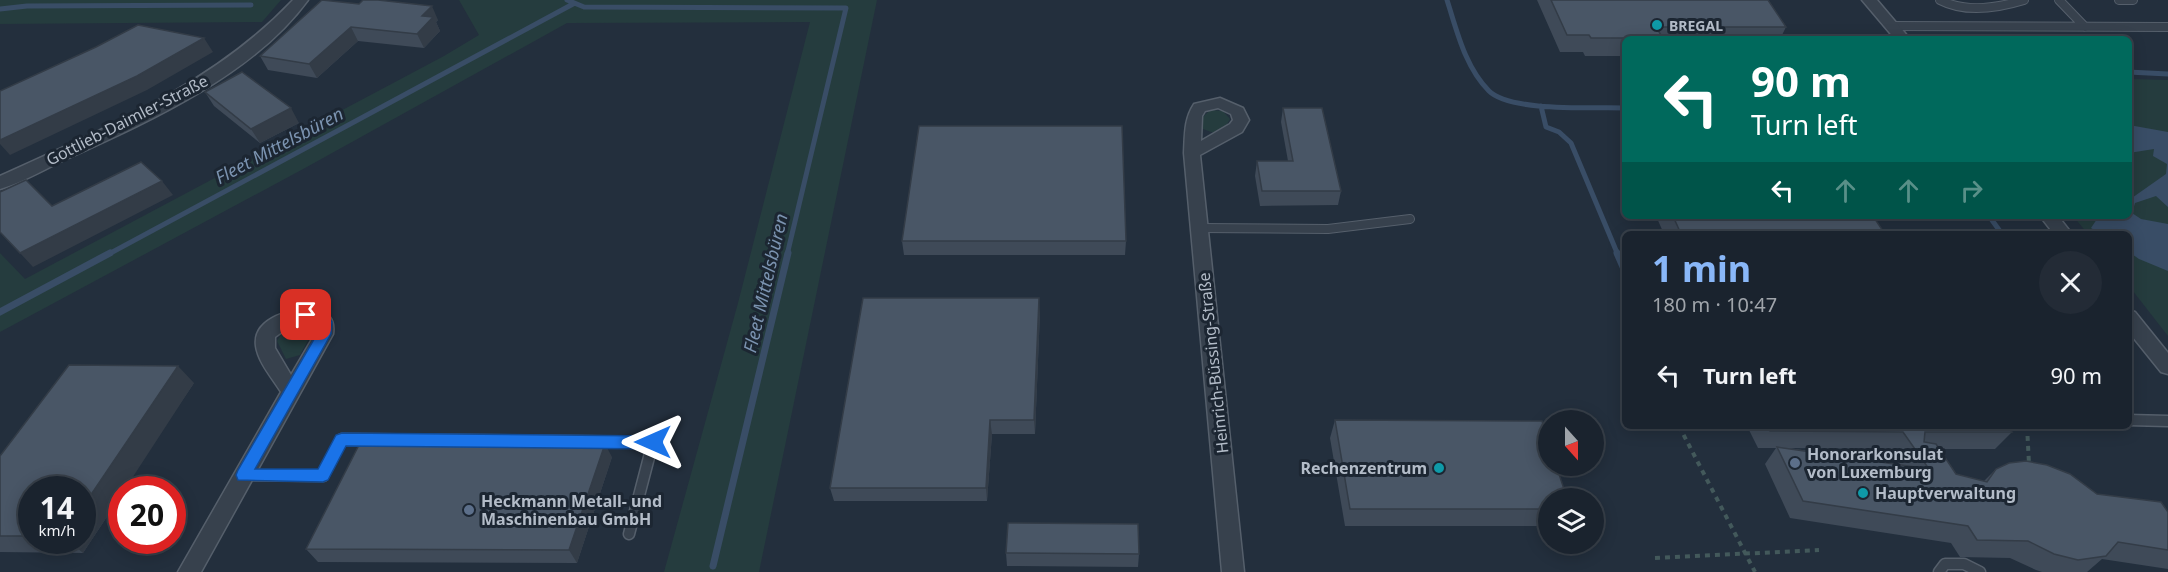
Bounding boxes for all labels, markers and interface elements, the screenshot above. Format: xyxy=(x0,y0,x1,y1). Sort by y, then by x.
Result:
place label: BREGAL xyxy=(1669,16,1723,35)
marker: BREGAL xyxy=(1650,18,1664,32)
text: 90 m xyxy=(1751,52,1851,109)
icon: left xyxy=(1652,60,1730,138)
street label: Gottlieb-Daimler-Straße xyxy=(42,70,212,170)
water label: Fleet Mittelsbüren xyxy=(211,101,347,189)
text: Turn left xyxy=(1751,106,1857,143)
icon: left xyxy=(1766,174,1799,207)
icon: ahead xyxy=(1829,174,1862,207)
icon: ahead xyxy=(1892,174,1925,207)
icon: right xyxy=(1955,174,1988,207)
water label: Fleet Mittelsbüren xyxy=(737,211,793,355)
text: 1 min xyxy=(1652,244,1751,293)
button: close xyxy=(2039,251,2102,314)
street label: Heinrich-Büssing-Straße xyxy=(1193,271,1233,455)
pin xyxy=(280,289,331,340)
text: 180 m · 10:47 xyxy=(1652,291,1777,318)
icon: arrive xyxy=(289,298,322,331)
icon: left xyxy=(1652,359,1685,392)
text: Turn left xyxy=(1703,360,1797,390)
text: 90 m xyxy=(2051,360,2102,390)
position arrow xyxy=(621,410,685,474)
north arrow xyxy=(1538,410,1604,476)
map controls xyxy=(1538,410,1604,554)
place label: Honorarkonsulat von Luxemburg xyxy=(1807,443,1943,483)
marker: Honorarkonsulat von Luxemburg xyxy=(1788,456,1802,470)
place label: Rechenzentrum xyxy=(1300,457,1427,479)
marker: Rechenzentrum xyxy=(1432,461,1446,475)
speed limit sign: 20 xyxy=(108,476,186,554)
place label: Hauptverwaltung xyxy=(1875,482,2016,504)
marker: Hauptverwaltung xyxy=(1856,486,1870,500)
text: 14 xyxy=(40,487,74,528)
button: layers xyxy=(1538,488,1604,554)
place label: Heckmann Metall- und Maschinenbau GmbH xyxy=(481,490,662,530)
marker: Heckmann Metall- und Maschinenbau GmbH xyxy=(462,503,476,517)
text: km/h xyxy=(39,520,75,540)

